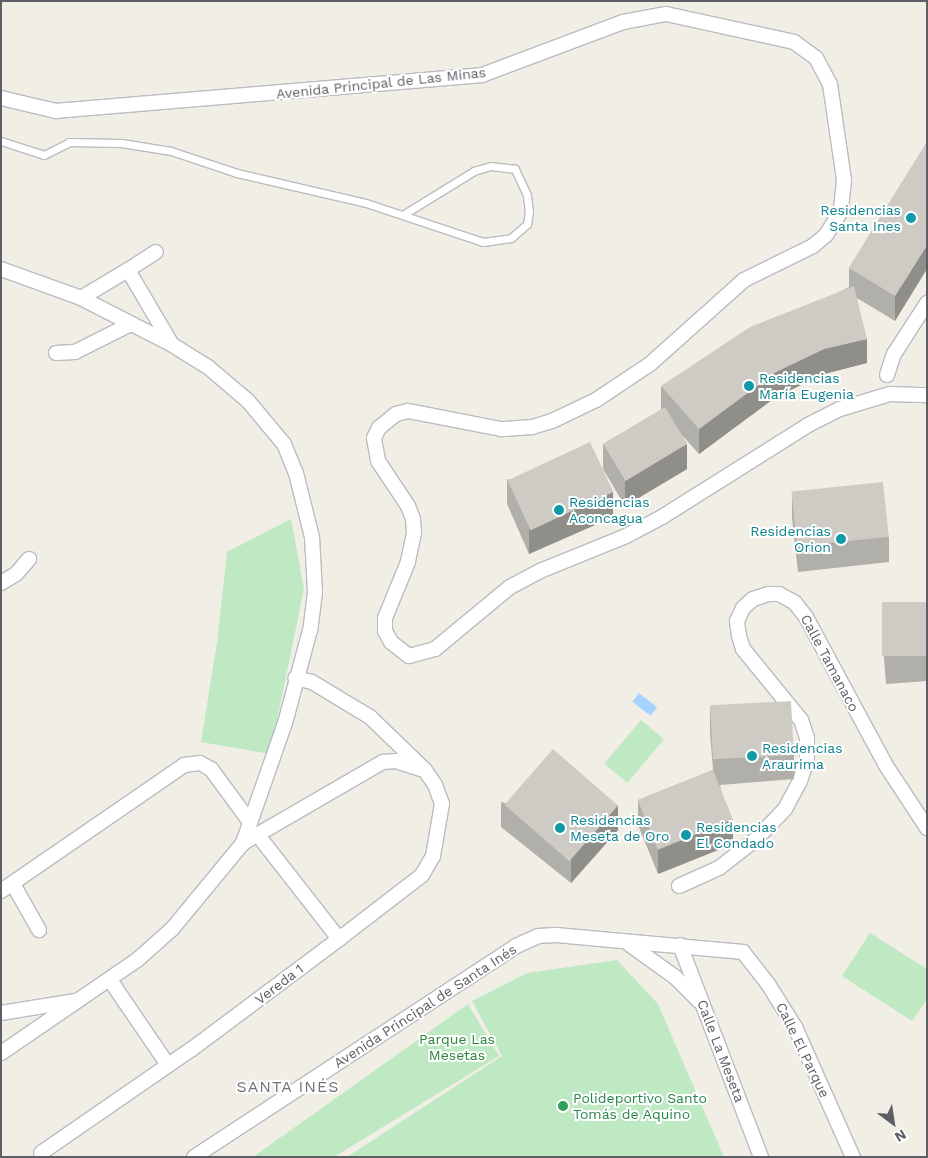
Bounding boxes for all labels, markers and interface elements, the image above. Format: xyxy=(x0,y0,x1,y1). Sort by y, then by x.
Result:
street label: Avenida Principal de Las Minas xyxy=(275,64,487,102)
place label: Residencias Santa Ines xyxy=(820,202,901,234)
marker: Residencias Santa Ines xyxy=(905,212,917,224)
place label: Residencias María Eugenia xyxy=(759,370,854,402)
marker: Residencias María Eugenia xyxy=(743,380,755,392)
place label: Residencias Aconcagua xyxy=(569,494,650,526)
marker: Residencias Aconcagua xyxy=(553,504,565,516)
place label: Residencias Orion xyxy=(750,523,831,556)
marker: Residencias Orion xyxy=(835,533,847,545)
street label: Calle Tamanaco xyxy=(797,611,863,715)
place label: Residencias Araurima xyxy=(762,740,843,772)
marker: Residencias Araurima xyxy=(746,750,758,762)
place label: Residencias Meseta de Oro xyxy=(570,812,670,844)
place label: Residencias El Condado xyxy=(696,819,777,852)
marker: Residencias Meseta de Oro xyxy=(554,822,566,834)
marker: Residencias El Condado xyxy=(680,829,692,841)
street label: Avenida Principal de Santa Inés xyxy=(330,940,520,1072)
street label: Vereda 1 xyxy=(251,960,307,1008)
street label: Calle La Meseta xyxy=(694,997,748,1105)
street label: Calle El Parque xyxy=(773,999,833,1101)
park label: Parque Las Mesetas xyxy=(419,1031,495,1064)
district label: SANTA INÉS xyxy=(235,1077,341,1097)
place label: Polideportivo Santo Tomás de Aquino xyxy=(573,1090,707,1122)
north arrow xyxy=(868,1098,918,1148)
marker: Polideportivo Santo Tomás de Aquino xyxy=(557,1100,569,1112)
text: N xyxy=(892,1126,909,1145)

